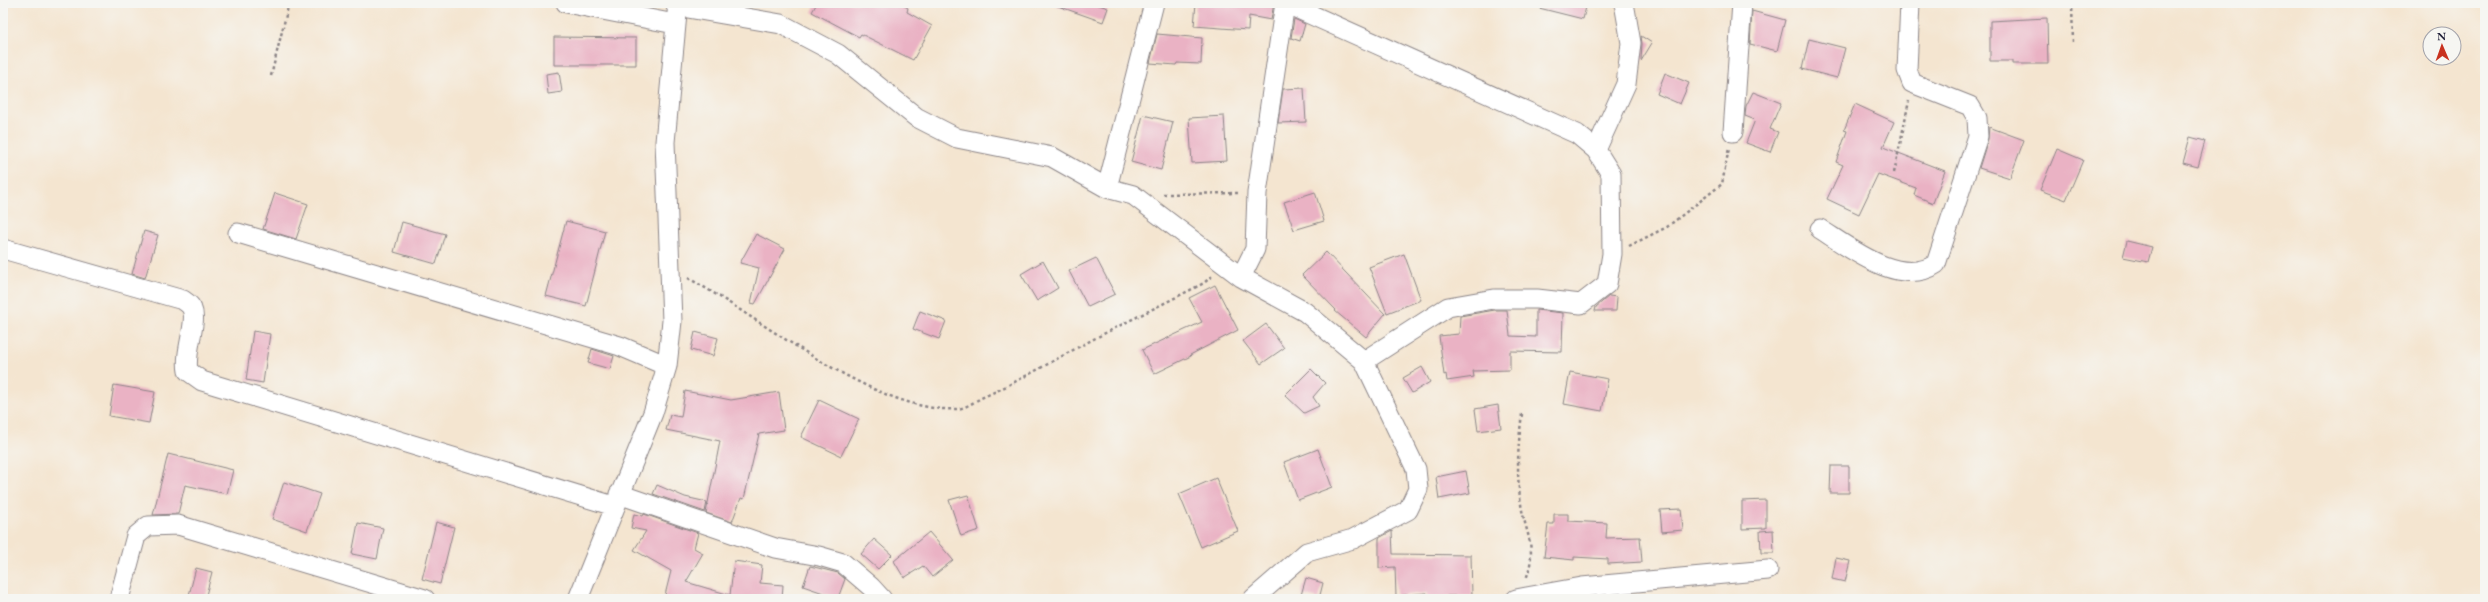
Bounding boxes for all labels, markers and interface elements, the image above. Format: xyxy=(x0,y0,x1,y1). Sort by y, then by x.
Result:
north arrow xyxy=(2422,26,2462,66)
text: N xyxy=(2437,29,2446,43)

